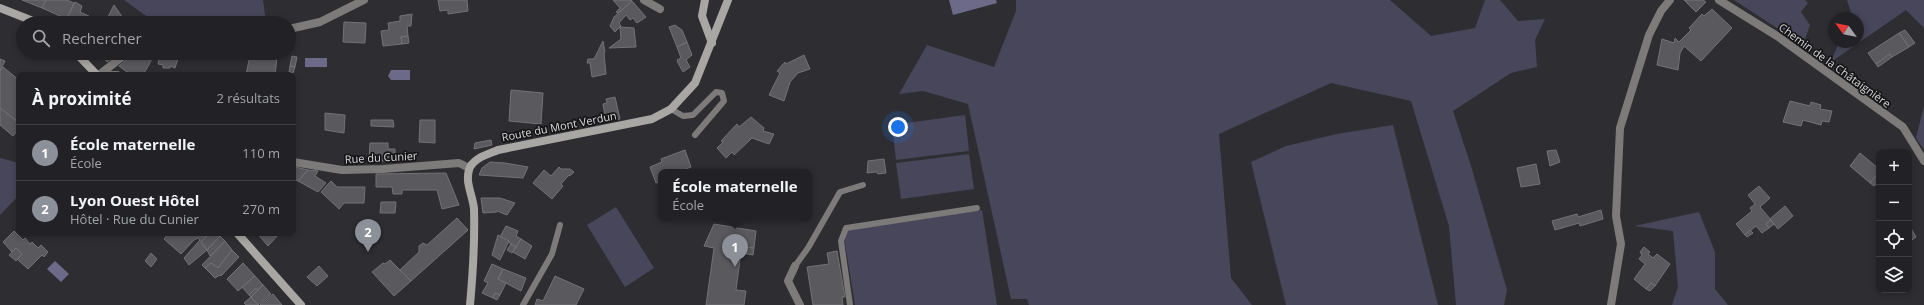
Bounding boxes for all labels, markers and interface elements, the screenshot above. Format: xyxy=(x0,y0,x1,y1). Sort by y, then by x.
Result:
north arrow xyxy=(1828,12,1864,48)
search box xyxy=(16,16,296,60)
street label: Chemin de la Châtaignière xyxy=(1776,19,1894,111)
icon: search xyxy=(30,27,52,49)
text: Rechercher xyxy=(62,28,142,48)
text: À proximité xyxy=(32,87,131,110)
text: 2 résultats xyxy=(216,89,280,107)
street label: Route du Mont Verdun xyxy=(500,107,618,145)
your location xyxy=(888,117,908,137)
text: École maternelle xyxy=(70,134,195,154)
text: 1 xyxy=(41,144,49,162)
text: 110 m xyxy=(242,144,280,162)
street label: Rue du Cunier xyxy=(344,148,418,166)
map controls xyxy=(1876,149,1912,293)
button: + xyxy=(1876,149,1912,185)
text: École xyxy=(70,154,102,172)
popup xyxy=(658,169,812,221)
text: École maternelle xyxy=(672,176,798,196)
button: − xyxy=(1876,185,1912,221)
text: Lyon Ouest Hôtel xyxy=(70,190,199,210)
text: École xyxy=(672,196,704,214)
text: 2 xyxy=(41,200,49,218)
text: 270 m xyxy=(242,200,280,218)
text: Hôtel · Rue du Cunier xyxy=(70,210,199,228)
pin: 2 xyxy=(355,219,381,252)
button: locate xyxy=(1876,221,1912,257)
pin: 1 xyxy=(722,234,748,267)
button: layers xyxy=(1876,257,1912,293)

